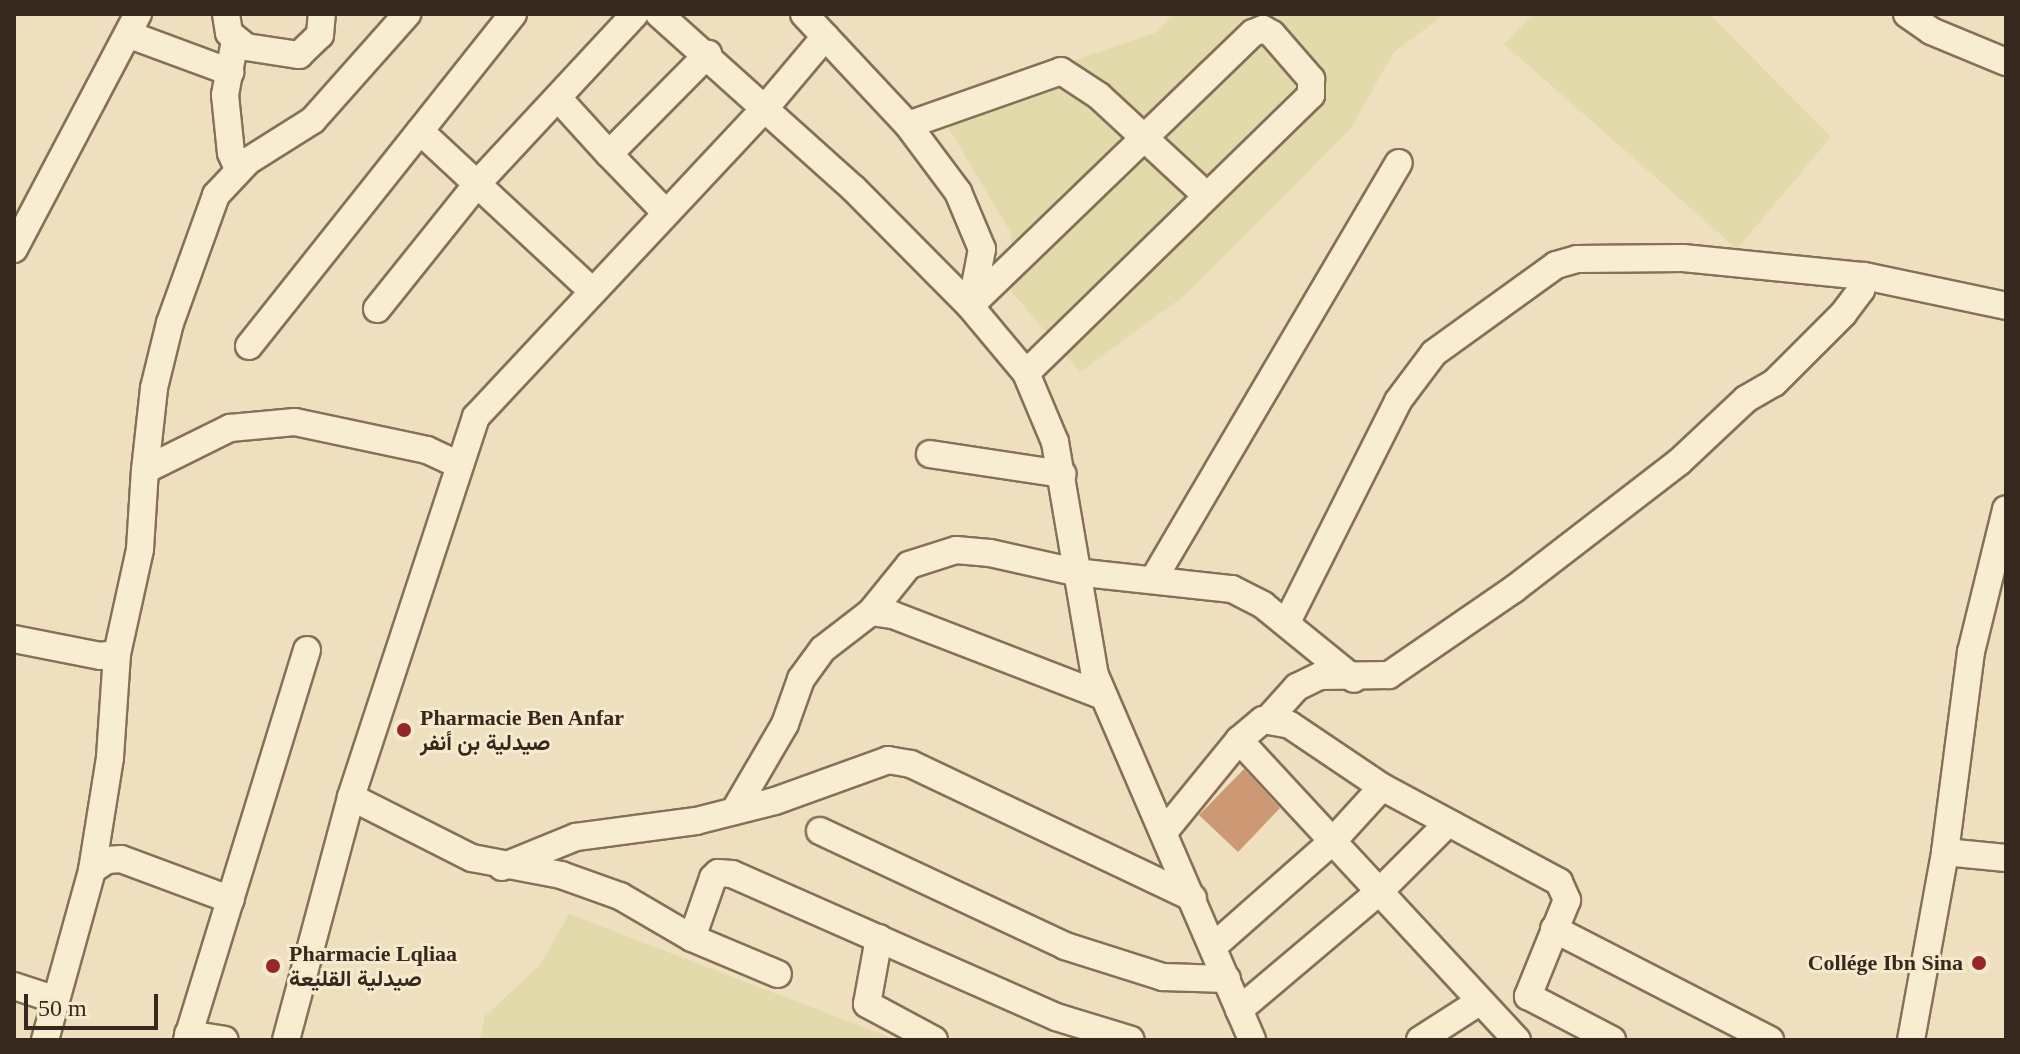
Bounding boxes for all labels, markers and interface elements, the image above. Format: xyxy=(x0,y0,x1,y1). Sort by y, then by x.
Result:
place label: Pharmacie Ben Anfar صيدلية بن أنفر xyxy=(420,704,625,756)
marker: Pharmacie Ben Anfar صيدلية بن أنفر xyxy=(395,721,413,739)
place label: Pharmacie Lqliaa صيدلية القليعة xyxy=(289,940,457,992)
place label: Collége Ibn Sina xyxy=(1808,950,1963,976)
marker: Collége Ibn Sina xyxy=(1970,954,1988,972)
marker: Pharmacie Lqliaa صيدلية القليعة xyxy=(264,957,282,975)
scale bar xyxy=(28,978,162,1028)
text: 50 m xyxy=(38,995,87,1021)

